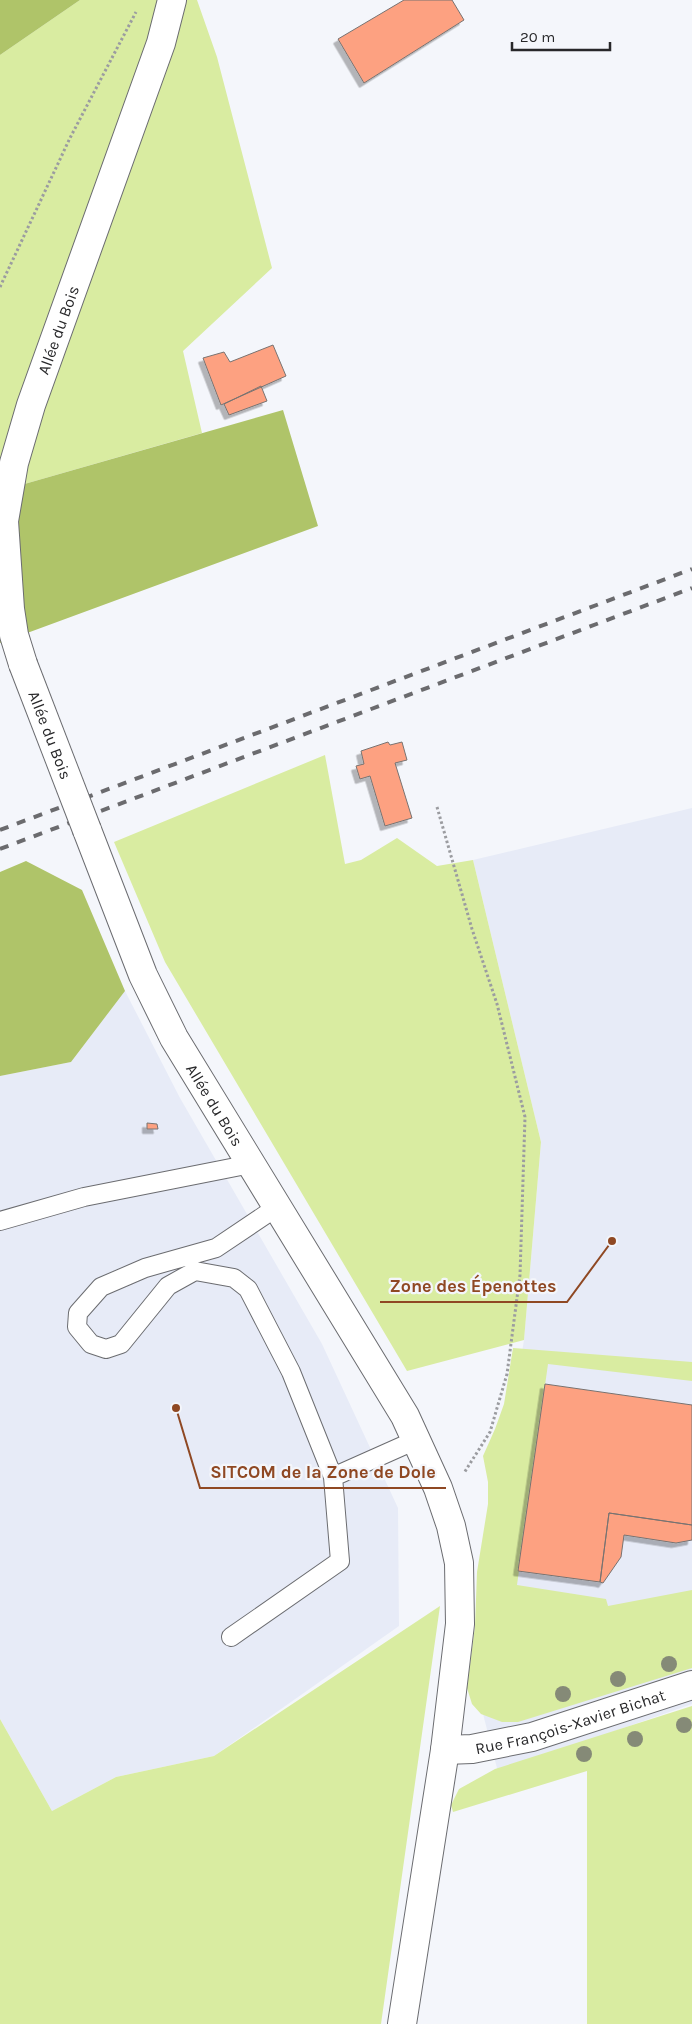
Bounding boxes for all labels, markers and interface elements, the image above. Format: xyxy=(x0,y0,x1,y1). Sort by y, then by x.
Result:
scale bar xyxy=(512,20,610,52)
text: 20 m xyxy=(520,28,555,46)
street label: Allée du Bois xyxy=(34,283,83,377)
street label: Allée du Bois xyxy=(24,688,76,782)
street label: Allée du Bois xyxy=(182,1060,247,1150)
callout: Zone des Épenottes xyxy=(380,1269,567,1302)
text: Zone des Épenottes xyxy=(389,1274,557,1297)
callout: SITCOM de la Zone de Dole xyxy=(200,1455,446,1488)
text: SITCOM de la Zone de Dole xyxy=(210,1461,436,1483)
street label: Rue François-Xavier Bichat xyxy=(474,1685,668,1758)

